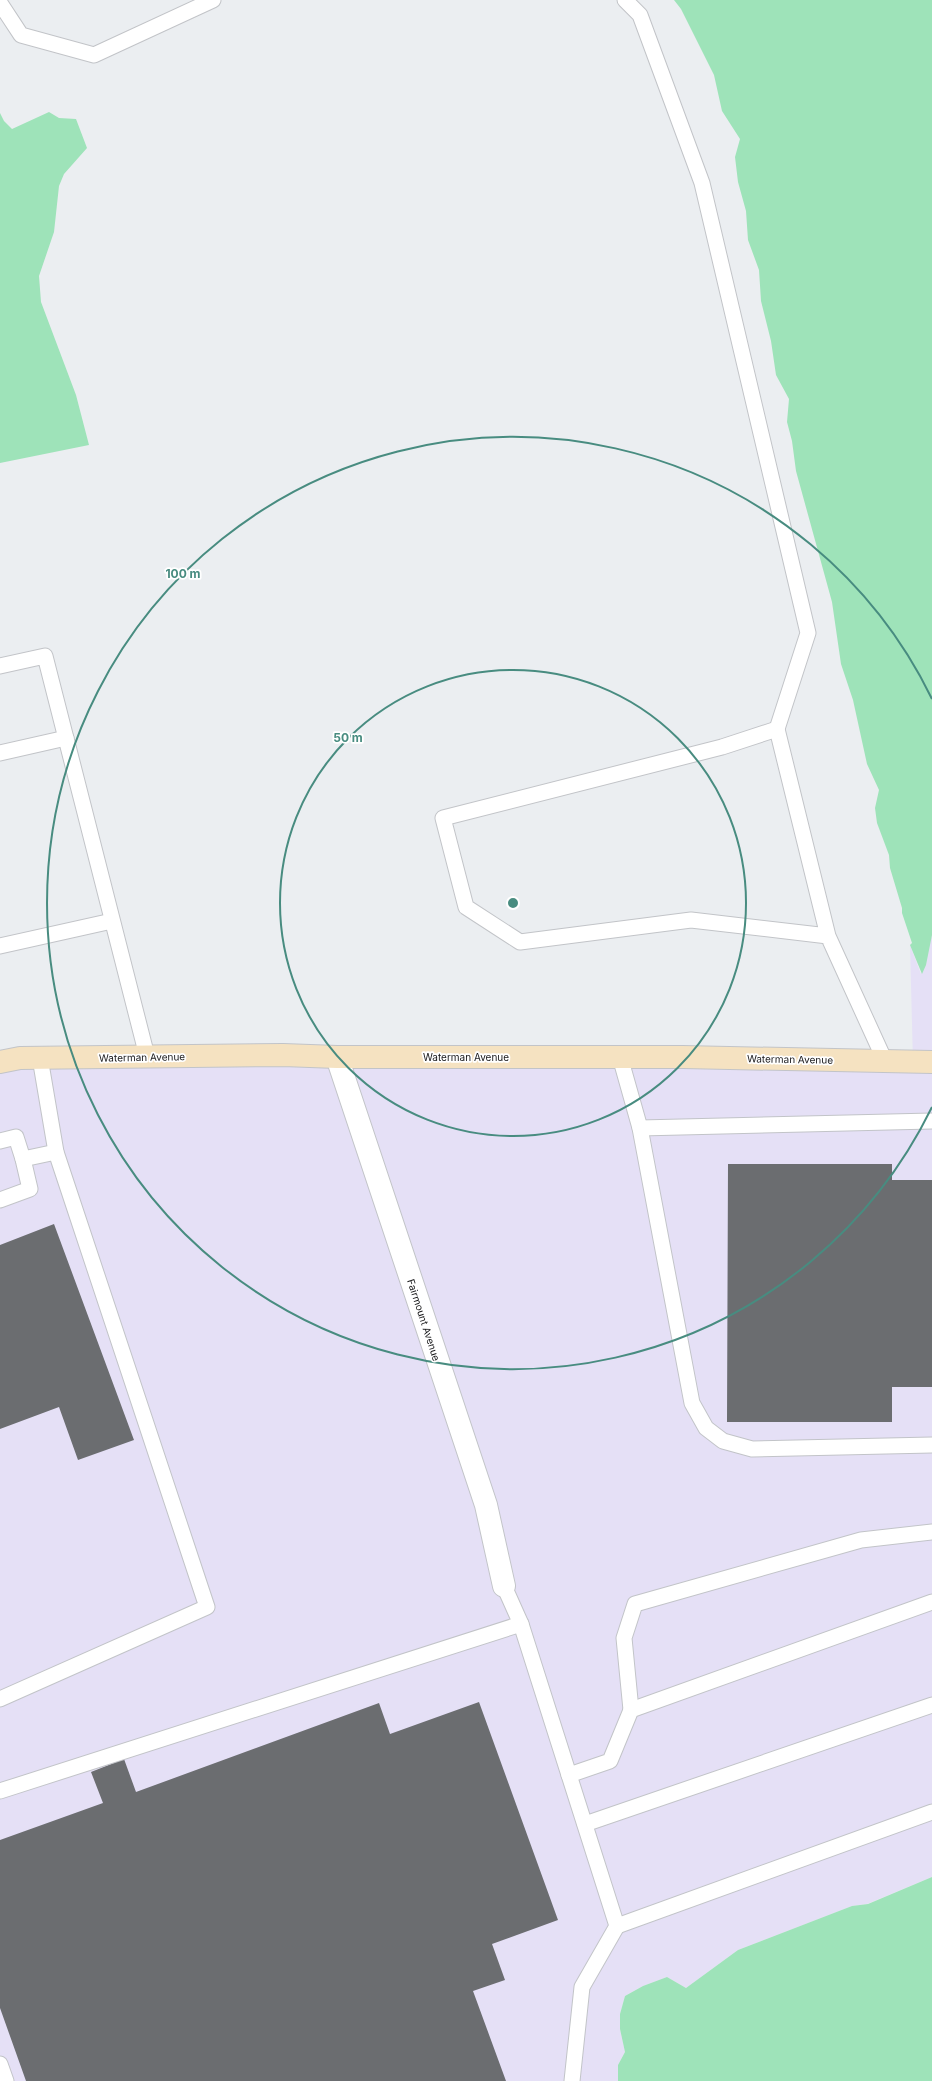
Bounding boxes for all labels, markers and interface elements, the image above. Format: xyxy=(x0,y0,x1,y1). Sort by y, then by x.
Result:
text: 100 m xyxy=(165,566,201,581)
text: 50 m xyxy=(333,730,363,745)
centre of rings xyxy=(506,896,520,910)
street label: Waterman Avenue xyxy=(99,1050,185,1064)
street label: Waterman Avenue xyxy=(423,1051,509,1063)
street label: Waterman Avenue xyxy=(747,1052,833,1066)
street label: Fairmount Avenue xyxy=(405,1278,443,1363)

